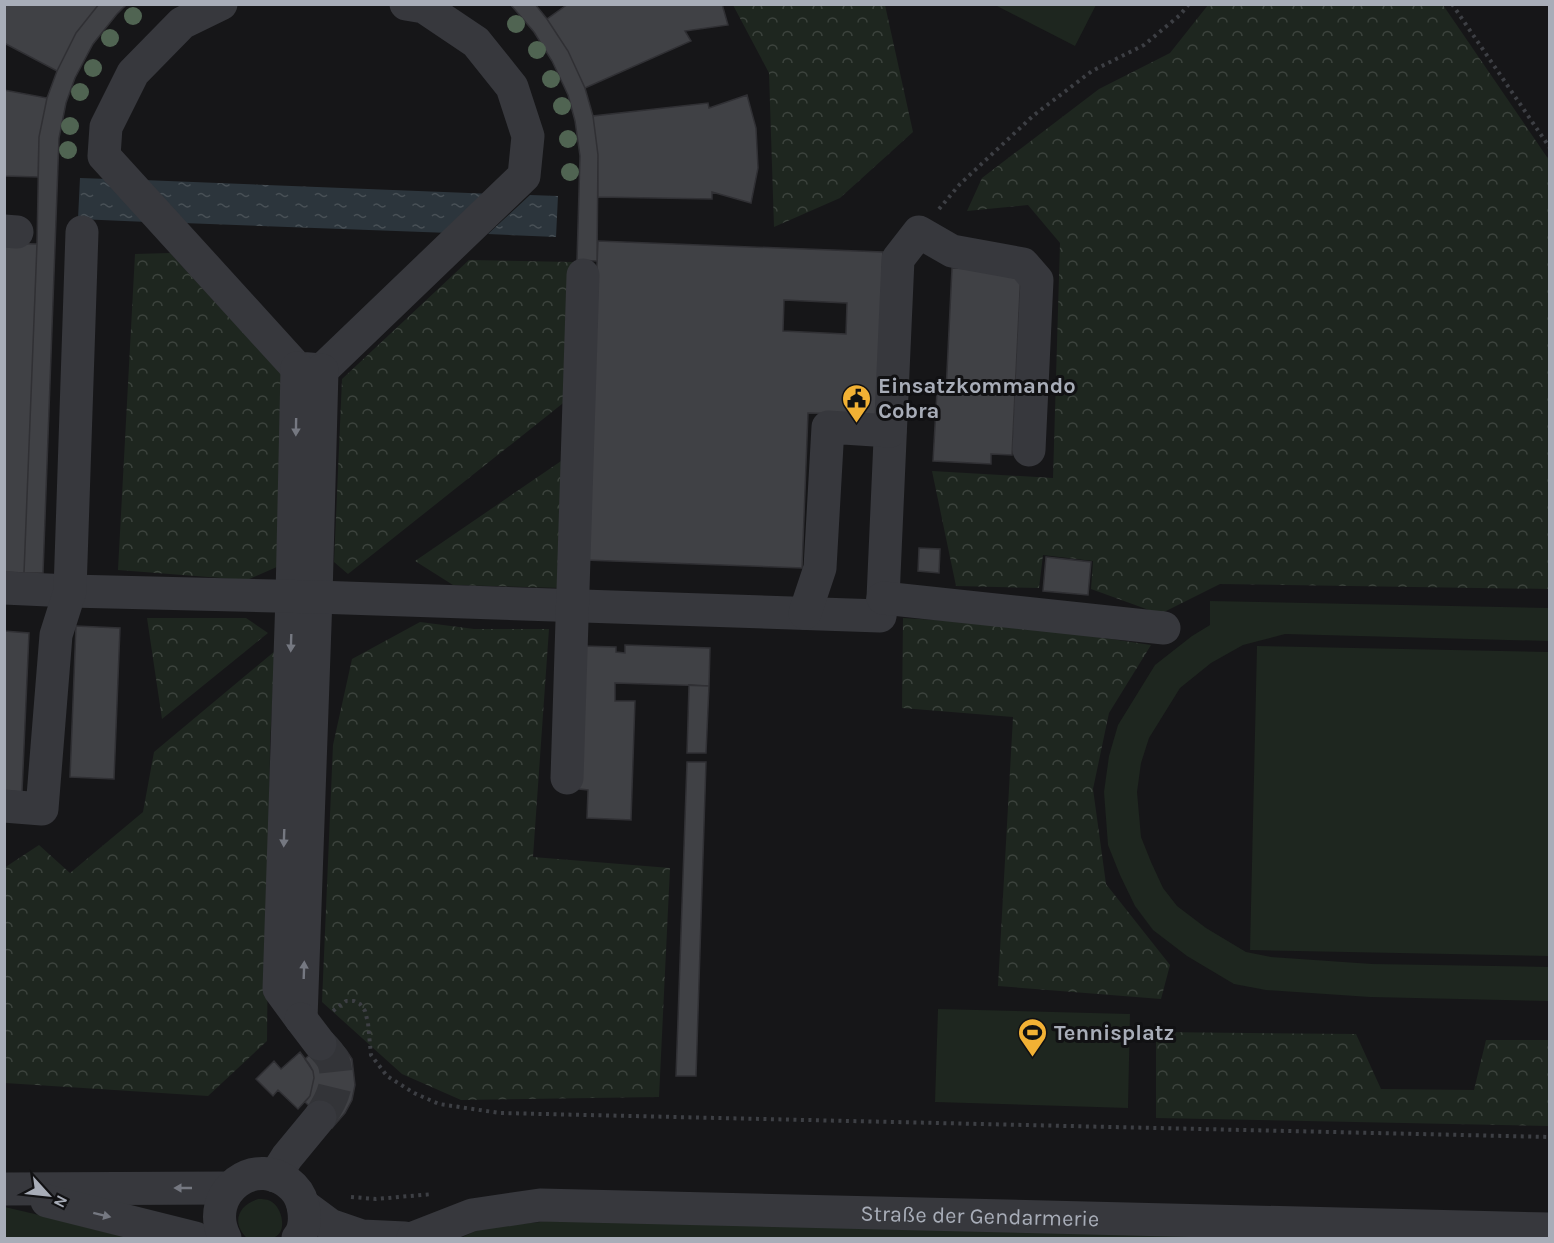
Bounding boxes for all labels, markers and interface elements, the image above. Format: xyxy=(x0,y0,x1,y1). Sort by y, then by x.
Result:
place label: Einsatzkommando Cobra xyxy=(878,373,1076,424)
public building icon: Einsatzkommando Cobra xyxy=(841,382,873,424)
one-way arrow xyxy=(291,417,301,436)
one-way arrow xyxy=(286,633,295,652)
one-way arrow xyxy=(280,828,289,847)
one-way arrow xyxy=(299,960,309,979)
sports icon: Tennisplatz xyxy=(1017,1016,1049,1058)
place label: Tennisplatz xyxy=(1054,1020,1174,1046)
north arrow xyxy=(18,1165,78,1225)
one-way arrow xyxy=(173,1183,192,1193)
text: N xyxy=(50,1192,72,1211)
street label: Straße der Gendarmerie xyxy=(860,1201,1100,1232)
one-way arrow xyxy=(93,1210,111,1220)

